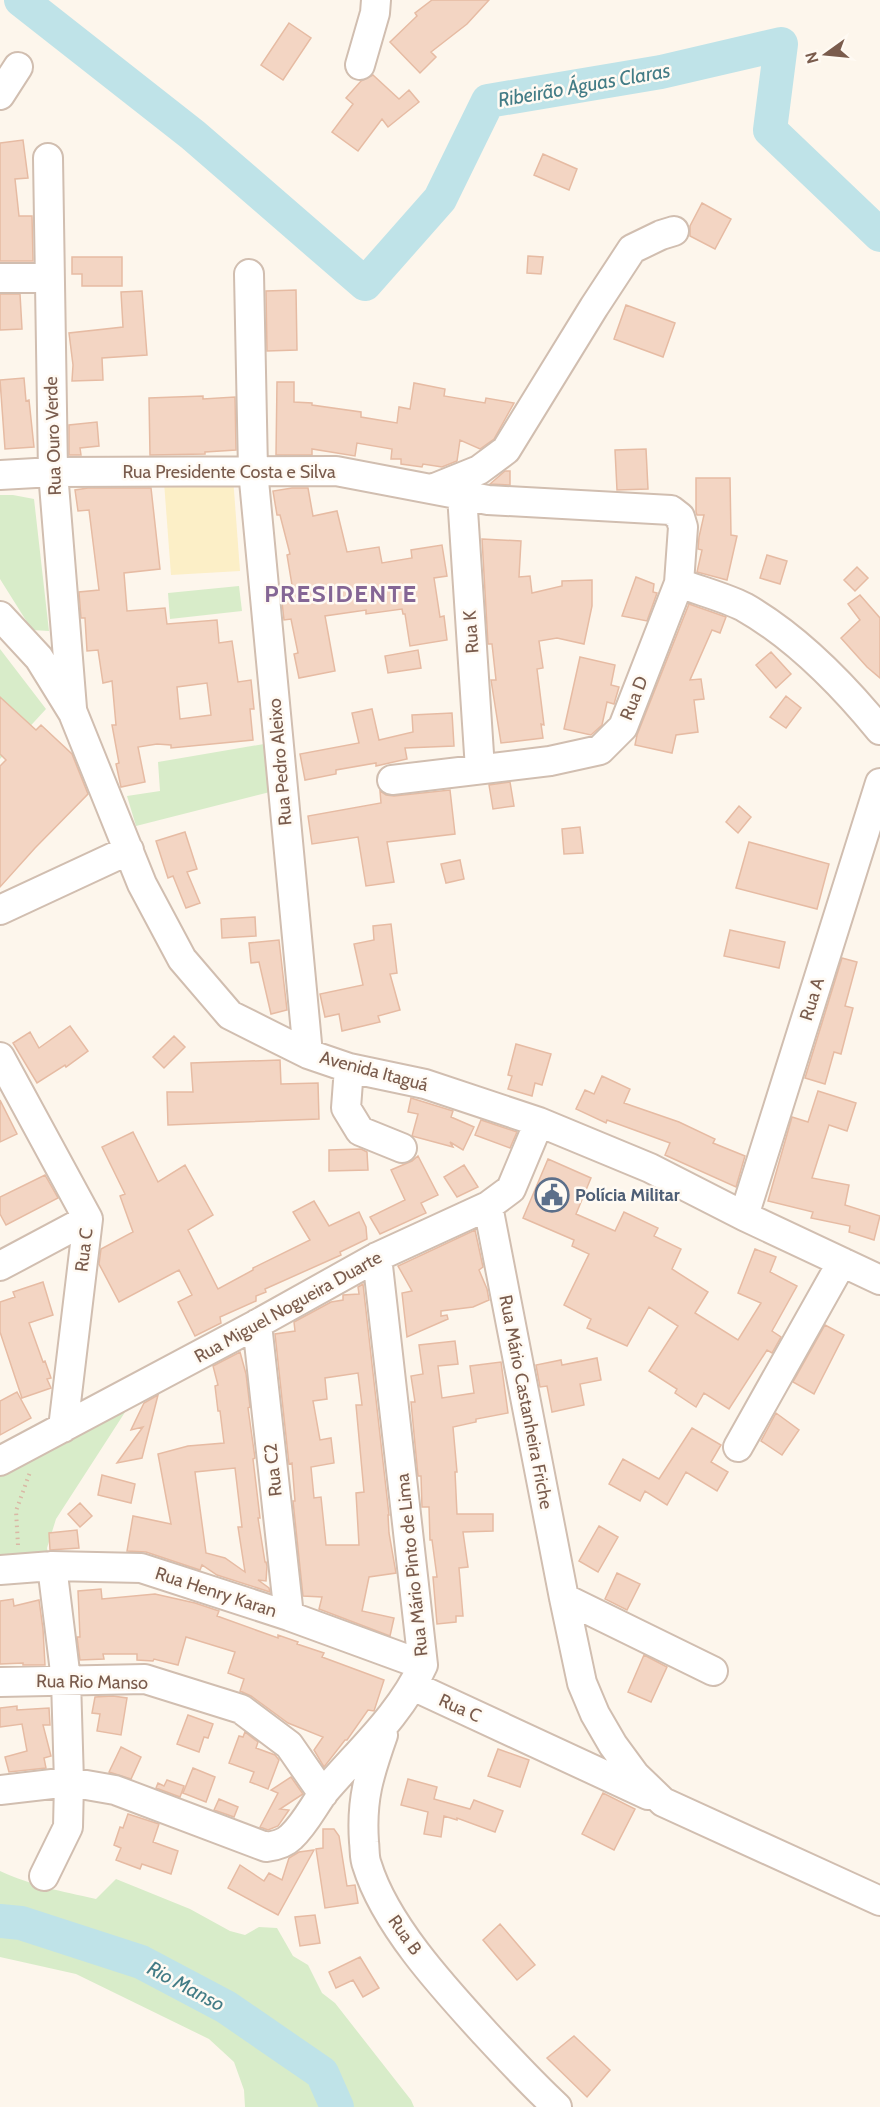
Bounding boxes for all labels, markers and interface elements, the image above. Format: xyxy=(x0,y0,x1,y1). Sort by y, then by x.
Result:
north arrow xyxy=(796,24,856,84)
text: N xyxy=(801,50,823,66)
water label: Ribeirão Águas Claras xyxy=(496,57,672,112)
street label: Rua Ouro Verde xyxy=(40,376,66,496)
street label: Rua Presidente Costa e Silva xyxy=(122,461,336,483)
district label: PRESIDENTE xyxy=(264,579,418,608)
street label: Rua K xyxy=(458,609,483,654)
street label: Rua D xyxy=(615,673,653,723)
street label: Rua Pedro Aleixo xyxy=(263,697,297,827)
street label: Rua A xyxy=(795,975,829,1023)
street label: Avenida Itaguá xyxy=(317,1046,431,1096)
public building icon: Polícia Militar xyxy=(534,1177,570,1213)
place label: Polícia Militar xyxy=(575,1184,680,1206)
street label: Rua C xyxy=(70,1227,98,1273)
street label: Rua Miguel Nogueira Duarte xyxy=(190,1246,386,1368)
street label: Rua Mário Castanheira Friche xyxy=(494,1293,558,1511)
street label: Rua C2 xyxy=(259,1442,287,1498)
street label: Rua Mário Pinto de Lima xyxy=(391,1472,433,1658)
street label: Rua Henry Karan xyxy=(152,1562,280,1622)
street label: Rua Rio Manso xyxy=(36,1670,148,1694)
street label: Rua C xyxy=(435,1689,485,1727)
street label: Rua B xyxy=(384,1911,427,1959)
water label: Rio Manso xyxy=(143,1956,229,2016)

